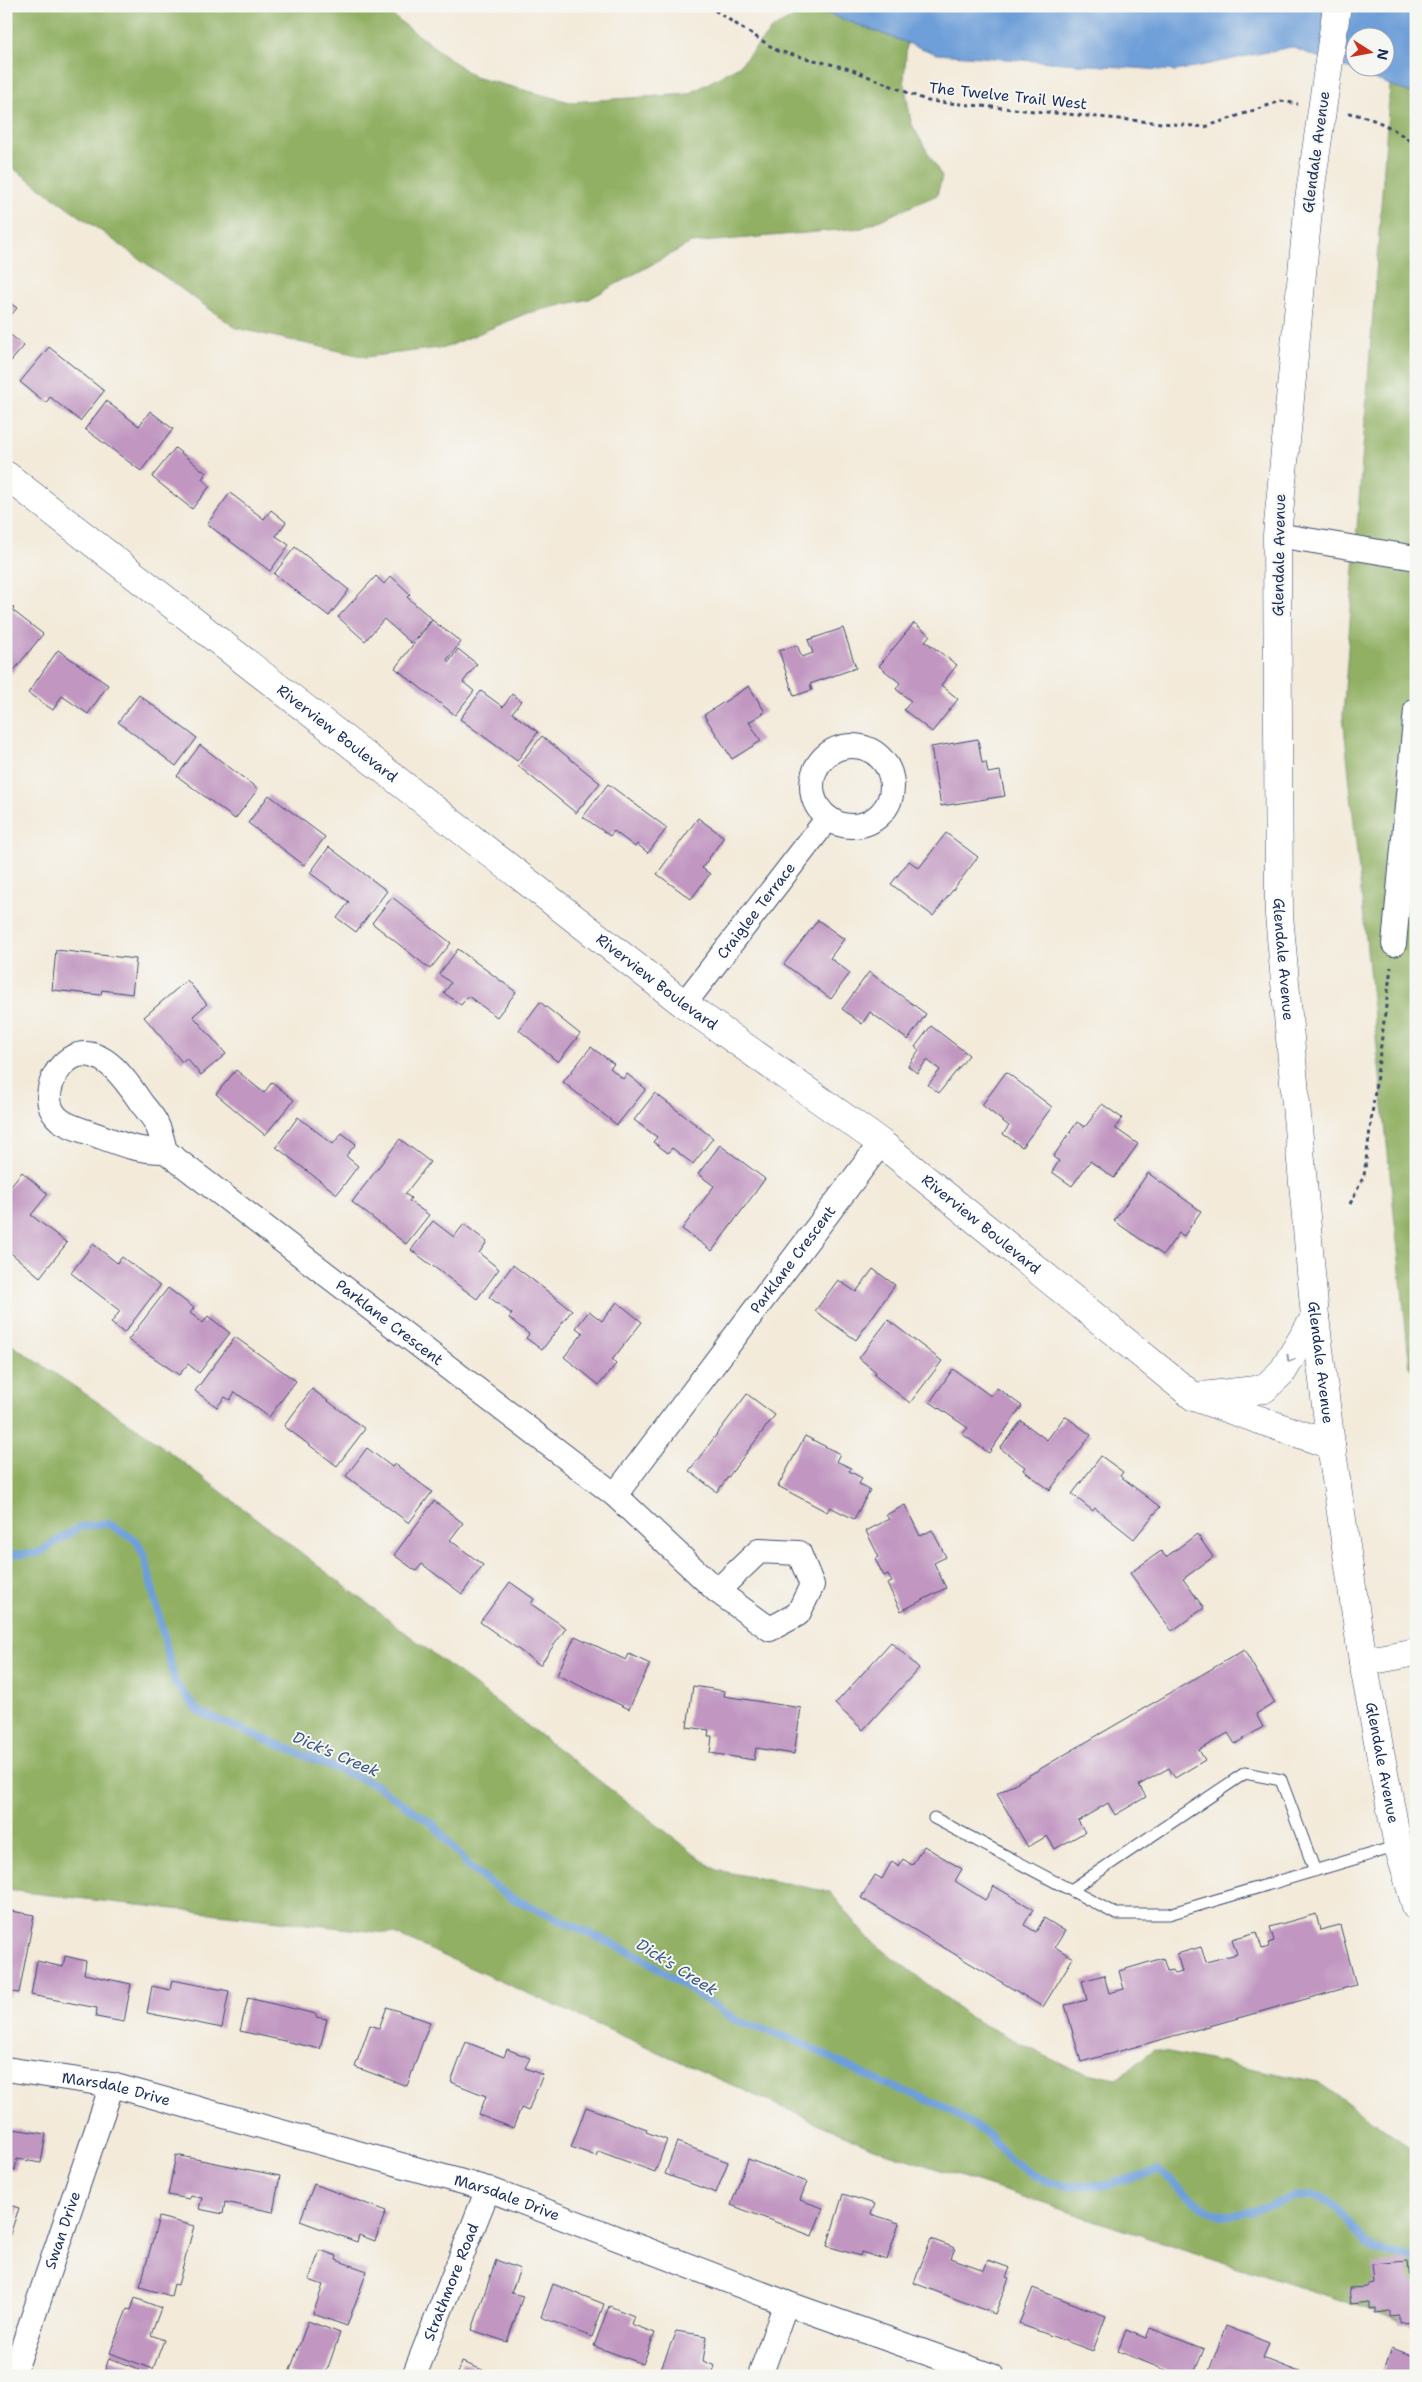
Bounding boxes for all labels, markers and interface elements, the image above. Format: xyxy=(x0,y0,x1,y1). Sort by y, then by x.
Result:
north arrow xyxy=(1344,28,1394,78)
text: N xyxy=(1373,47,1393,62)
street label: The Twelve Trail West xyxy=(928,78,1088,114)
street label: Glendale Avenue xyxy=(1298,90,1334,214)
street label: Glendale Avenue xyxy=(1268,493,1290,617)
street label: Riverview Boulevard xyxy=(273,680,402,787)
street label: Craiglee Terrace xyxy=(712,858,800,963)
street label: Glendale Avenue xyxy=(1269,898,1298,1021)
street label: Riverview Boulevard xyxy=(592,929,722,1035)
street label: Riverview Boulevard xyxy=(917,1170,1045,1279)
street label: Parklane Crescent xyxy=(746,1202,840,1318)
street label: Parklane Crescent xyxy=(332,1275,447,1370)
street label: Glendale Avenue xyxy=(1304,1301,1338,1425)
one-way arrow xyxy=(1287,1353,1297,1362)
street label: Glendale Avenue xyxy=(1361,1700,1403,1825)
water label: Dick's Creek xyxy=(290,1726,382,1782)
water label: Dick's Creek xyxy=(632,1934,722,2000)
street label: Marsdale Drive xyxy=(60,2068,173,2111)
street label: Marsdale Drive xyxy=(452,2170,563,2226)
street label: Swan Drive xyxy=(40,2189,85,2272)
street label: Strathmore Road xyxy=(419,2220,484,2344)

